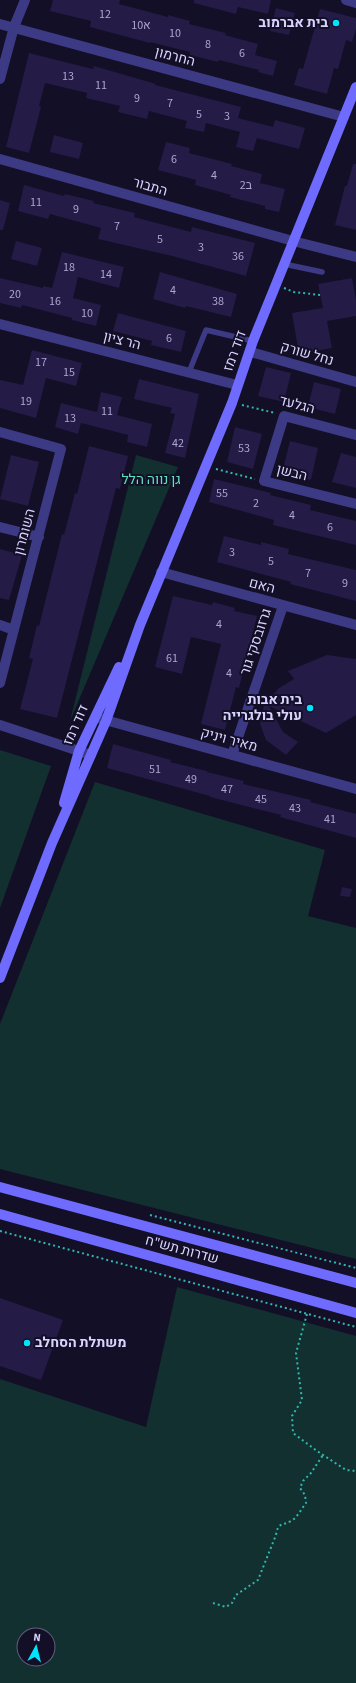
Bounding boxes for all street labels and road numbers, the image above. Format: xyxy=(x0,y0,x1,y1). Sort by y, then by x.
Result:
street label: החרמון xyxy=(153,42,197,72)
street label: התבור xyxy=(130,173,170,201)
street label: הר ציון xyxy=(101,327,143,355)
street label: דוד רמז xyxy=(218,328,252,374)
street label: נחל שורק xyxy=(278,337,336,371)
street label: הגלעד xyxy=(277,391,317,419)
street label: הבשן xyxy=(275,460,309,486)
street label: השומרון xyxy=(9,507,41,557)
street label: האם xyxy=(247,573,277,599)
street label: גרזובסקי גור xyxy=(235,606,277,678)
street label: דוד רמז xyxy=(58,702,94,748)
street label: מאיר ויניק xyxy=(198,723,260,757)
street label: שדרות תש"ח xyxy=(143,1231,221,1269)

